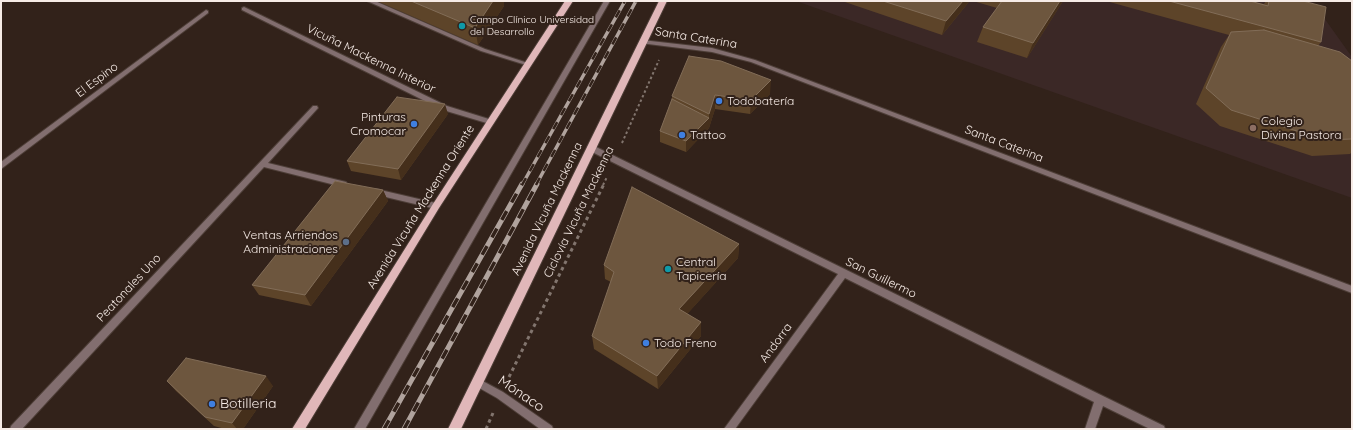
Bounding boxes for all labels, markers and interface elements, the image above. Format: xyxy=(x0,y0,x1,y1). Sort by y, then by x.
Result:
place label: Campo Clínico Universidad del Desarrollo xyxy=(470,14,594,38)
street label: Vicuña Mackenna Interior xyxy=(304,21,438,97)
marker: Campo Clínico Universidad del Desarrollo xyxy=(457,21,467,31)
street label: Santa Caterina xyxy=(654,24,738,52)
street label: El Espino xyxy=(73,59,121,101)
place label: Todobatería xyxy=(727,94,794,108)
marker: Todobatería xyxy=(714,96,724,106)
place label: Pinturas Cromocar xyxy=(350,110,406,138)
place label: Colegio Divina Pastora xyxy=(1261,114,1342,142)
marker: Pinturas Cromocar xyxy=(409,119,419,129)
street label: Avenida Vicuña Mackenna Oriente xyxy=(364,122,478,292)
street label: Santa Caterina xyxy=(963,122,1045,166)
marker: Colegio Divina Pastora xyxy=(1248,123,1258,133)
place label: Tattoo xyxy=(690,128,726,142)
marker: Tattoo xyxy=(677,130,687,140)
street label: Avenida Vicuña Mackenna xyxy=(508,140,586,278)
street label: Ciclovía Vicuña Mackenna xyxy=(541,144,617,280)
place label: Ventas Arriendos Administraciones xyxy=(243,228,338,256)
marker: Ventas Arriendos Administraciones xyxy=(341,237,351,247)
street label: Peatonales Uno xyxy=(94,251,164,325)
place label: Central Tapicería xyxy=(676,255,727,283)
street label: San Guillermo xyxy=(843,255,919,301)
marker: Central Tapicería xyxy=(663,264,673,274)
street label: Andorra xyxy=(757,320,795,366)
place label: Todo Freno xyxy=(654,336,717,350)
marker: Todo Freno xyxy=(641,338,651,348)
street label: Mónaco xyxy=(495,372,547,416)
place label: Botilleria xyxy=(220,396,276,412)
marker: Botilleria xyxy=(207,399,217,409)

